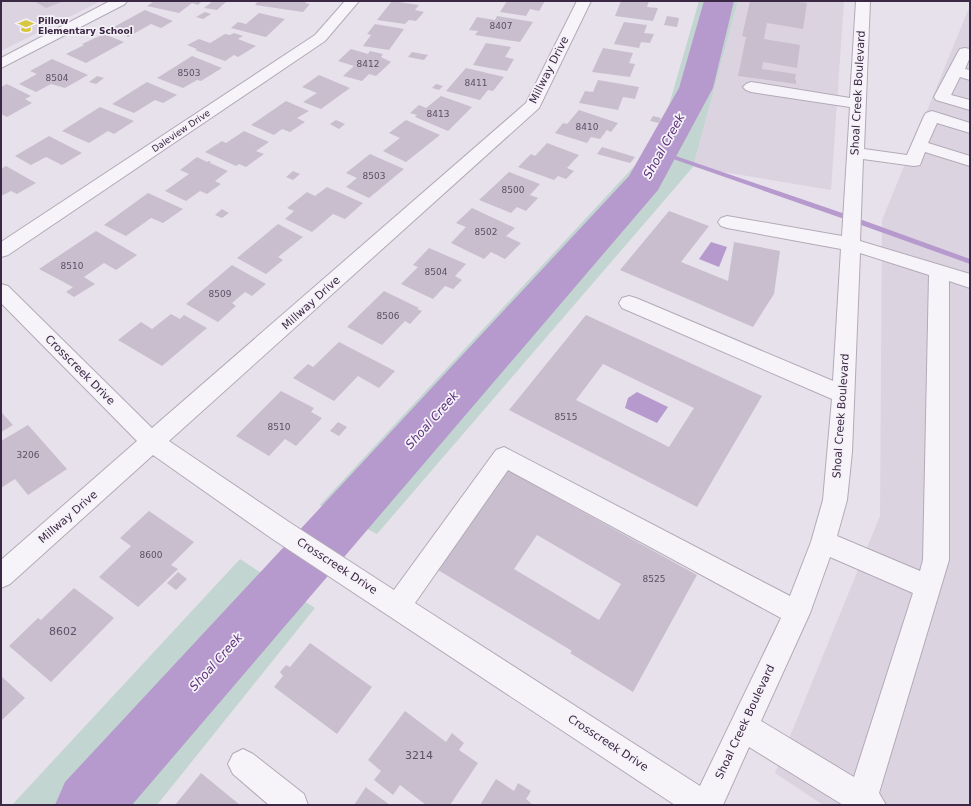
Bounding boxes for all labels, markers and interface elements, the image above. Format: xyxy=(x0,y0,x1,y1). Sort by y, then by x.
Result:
place label: Pillow Elementary School xyxy=(38,16,133,36)
school or university icon: Pillow Elementary School xyxy=(17,17,35,35)
house number: 8407 xyxy=(490,21,512,31)
street label: Shoal Creek Boulevard xyxy=(848,30,868,156)
street label: Millway Drive xyxy=(526,34,572,106)
house number: 8412 xyxy=(357,59,379,69)
house number: 8503 xyxy=(178,68,200,78)
house number: 8504 xyxy=(46,73,69,83)
house number: 8411 xyxy=(465,78,487,88)
street label: Daleview Drive xyxy=(150,108,212,154)
house number: 8413 xyxy=(427,109,449,119)
water label: Shoal Creek xyxy=(640,110,688,181)
house number: 8410 xyxy=(576,122,599,132)
house number: 8503 xyxy=(363,171,385,181)
house number: 8500 xyxy=(502,185,525,195)
house number: 8502 xyxy=(475,227,497,237)
house number: 8510 xyxy=(61,261,84,271)
house number: 8504 xyxy=(425,267,448,277)
street label: Millway Drive xyxy=(279,273,343,332)
house number: 8509 xyxy=(209,289,232,299)
house number: 8506 xyxy=(377,311,400,321)
street label: Crosscreek Drive xyxy=(42,332,118,408)
street label: Shoal Creek Boulevard xyxy=(830,353,852,479)
water label: Shoal Creek xyxy=(403,388,462,451)
house number: 8515 xyxy=(555,412,577,422)
house number: 8510 xyxy=(268,422,291,432)
house number: 3206 xyxy=(17,450,40,460)
street label: Millway Drive xyxy=(36,488,100,546)
street label: Crosscreek Drive xyxy=(294,535,380,597)
house number: 8600 xyxy=(140,550,163,560)
house number: 8525 xyxy=(643,574,665,584)
house number: 8602 xyxy=(49,625,77,638)
water label: Shoal Creek xyxy=(187,630,246,693)
street label: Shoal Creek Boulevard xyxy=(713,663,777,781)
street label: Crosscreek Drive xyxy=(565,712,651,774)
house number: 3214 xyxy=(405,749,433,762)

